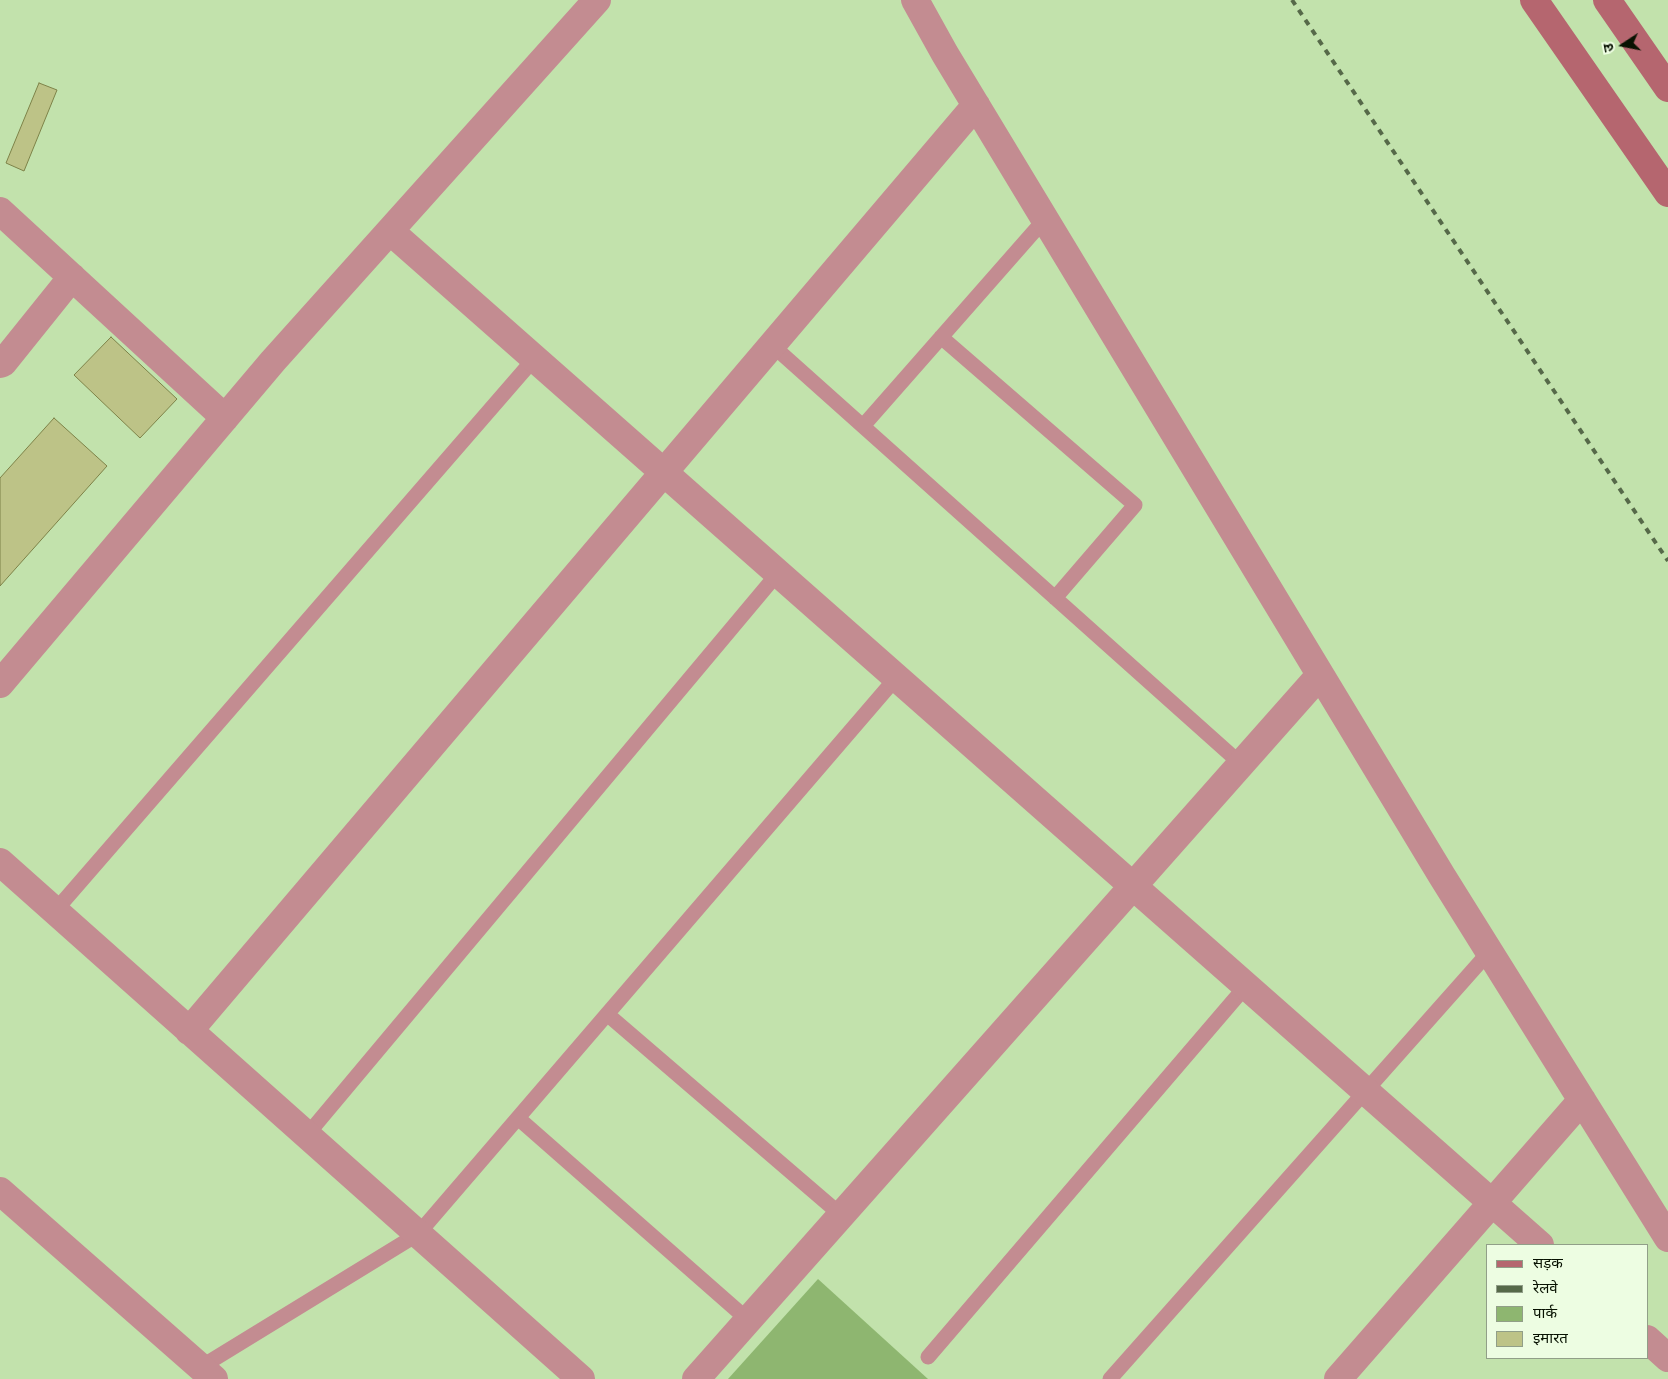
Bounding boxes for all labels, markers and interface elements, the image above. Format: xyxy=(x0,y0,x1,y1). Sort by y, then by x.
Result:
north arrow xyxy=(1598,20,1648,70)
text: उ xyxy=(1599,42,1618,54)
legend xyxy=(1486,1244,1648,1359)
text: सड़क xyxy=(1533,1253,1563,1273)
text: रेलवे xyxy=(1533,1278,1558,1298)
text: पार्क xyxy=(1533,1303,1557,1323)
text: इमारत xyxy=(1533,1328,1568,1348)

